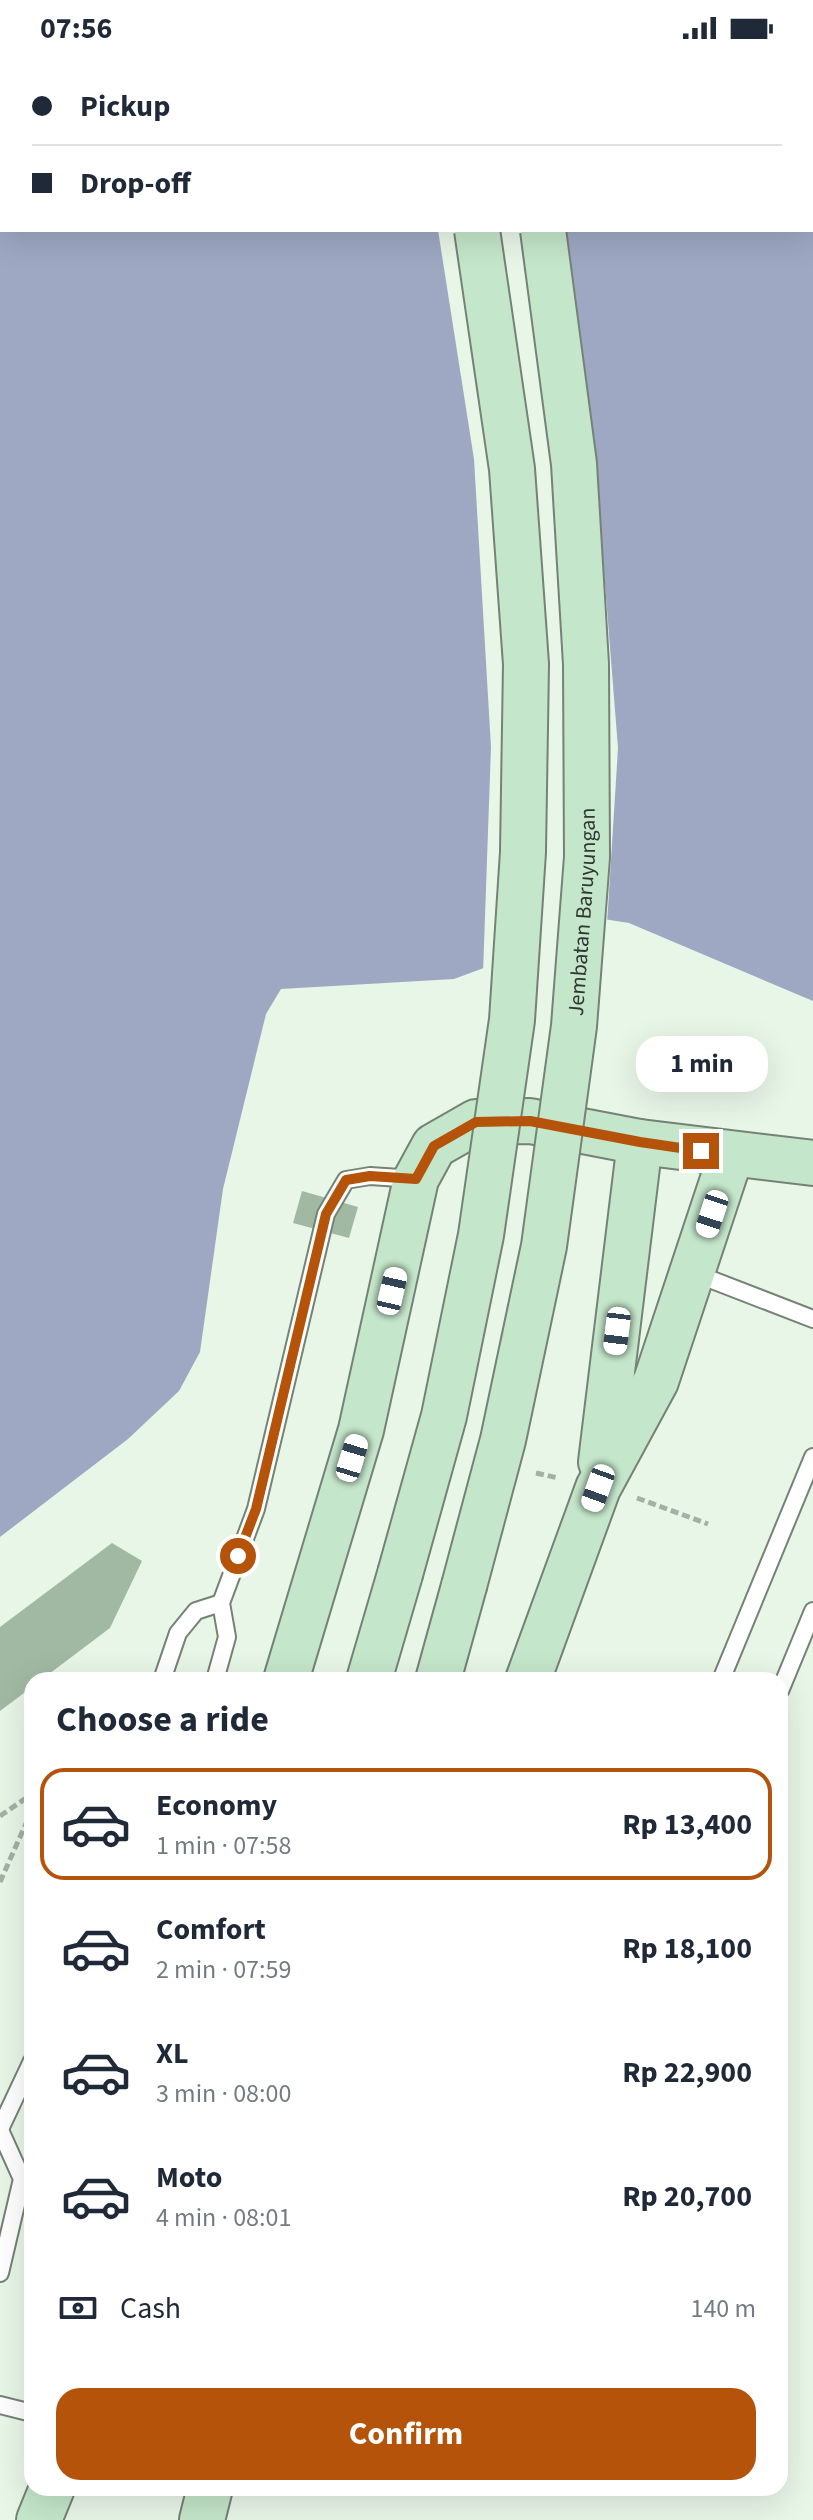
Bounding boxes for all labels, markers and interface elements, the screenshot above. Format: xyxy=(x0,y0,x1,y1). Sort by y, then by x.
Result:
text: 07:56 xyxy=(40,7,112,50)
text: Pickup xyxy=(80,85,170,128)
text: Drop-off xyxy=(80,162,191,205)
street label: Jembatan Baruyungan xyxy=(560,807,604,1017)
callout: 1 min xyxy=(635,1035,767,1091)
text: 1 min xyxy=(670,1045,734,1082)
route end xyxy=(683,1133,719,1169)
car xyxy=(693,1187,731,1241)
car xyxy=(375,1265,409,1317)
car xyxy=(602,1306,632,1356)
car xyxy=(334,1432,370,1484)
car xyxy=(579,1461,617,1515)
route start xyxy=(220,1538,256,1574)
text: Choose a ride xyxy=(56,1694,269,1745)
text: Economy xyxy=(156,1784,277,1827)
icon: car xyxy=(60,1788,132,1860)
text: Rp 13,400 xyxy=(622,1803,752,1846)
text: 1 min · 07:58 xyxy=(156,1827,291,1864)
text: Comfort xyxy=(156,1908,266,1951)
icon: car xyxy=(60,1912,132,1984)
text: Rp 18,100 xyxy=(622,1927,752,1970)
text: 2 min · 07:59 xyxy=(156,1951,291,1988)
text: XL xyxy=(156,2032,189,2075)
icon: car xyxy=(60,2036,132,2108)
text: Rp 22,900 xyxy=(622,2051,752,2094)
text: 3 min · 08:00 xyxy=(156,2075,291,2112)
text: Moto xyxy=(156,2156,222,2199)
icon: car xyxy=(60,2160,132,2232)
text: Rp 20,700 xyxy=(622,2175,752,2218)
text: 4 min · 08:01 xyxy=(156,2199,291,2236)
icon: cash xyxy=(56,2286,100,2330)
text: Cash xyxy=(120,2287,181,2330)
text: 140 m xyxy=(690,2290,756,2327)
button: Confirm xyxy=(56,2388,756,2480)

